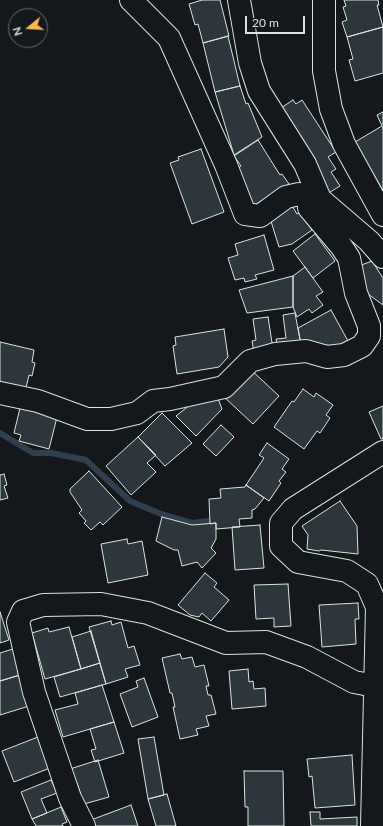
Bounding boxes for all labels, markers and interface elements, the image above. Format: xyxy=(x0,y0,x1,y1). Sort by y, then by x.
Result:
north arrow xyxy=(8,8,48,48)
scale bar xyxy=(247,8,307,34)
text: 20 m xyxy=(252,15,279,30)
text: N xyxy=(10,26,25,38)

